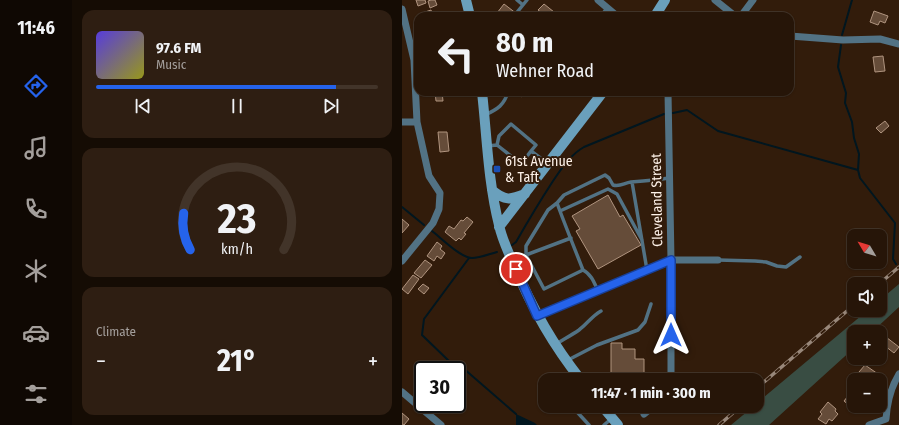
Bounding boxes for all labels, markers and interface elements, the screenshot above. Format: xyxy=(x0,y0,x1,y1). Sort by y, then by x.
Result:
text: 11:46 xyxy=(17,17,55,39)
text: 80 m xyxy=(496,26,553,59)
icon: left xyxy=(430,28,482,80)
text: 97.6 FM xyxy=(156,39,201,57)
text: Music xyxy=(156,57,186,72)
text: Wehner Road xyxy=(496,60,594,82)
icon: directions xyxy=(22,72,50,100)
icon: previous xyxy=(132,95,154,117)
icon: pause xyxy=(226,95,248,117)
icon: next xyxy=(320,95,342,117)
icon: music xyxy=(22,134,50,162)
place label: 61st Avenue & Taft xyxy=(505,153,573,186)
street label: Cleveland Street xyxy=(648,153,666,247)
marker: 61st Avenue & Taft xyxy=(492,164,502,174)
text: 23 xyxy=(217,194,256,244)
icon: phone xyxy=(22,195,50,223)
north arrow xyxy=(847,229,887,269)
map controls xyxy=(847,229,887,413)
text: km/h xyxy=(221,241,253,258)
pin xyxy=(499,252,533,286)
icon: climate xyxy=(22,257,50,285)
icon: arrive xyxy=(505,258,527,280)
button: sound xyxy=(847,277,887,317)
position arrow xyxy=(650,314,692,356)
icon: car xyxy=(22,319,50,347)
text: Climate xyxy=(96,324,136,339)
button: + xyxy=(847,325,887,365)
text: 21° xyxy=(217,343,257,379)
text: − xyxy=(96,348,106,375)
text: + xyxy=(368,348,378,375)
speed limit sign: 30 xyxy=(414,361,466,413)
button: − xyxy=(847,373,887,413)
icon: filters xyxy=(22,380,50,408)
text: 11:47 · 1 min · 300 m xyxy=(591,384,711,402)

